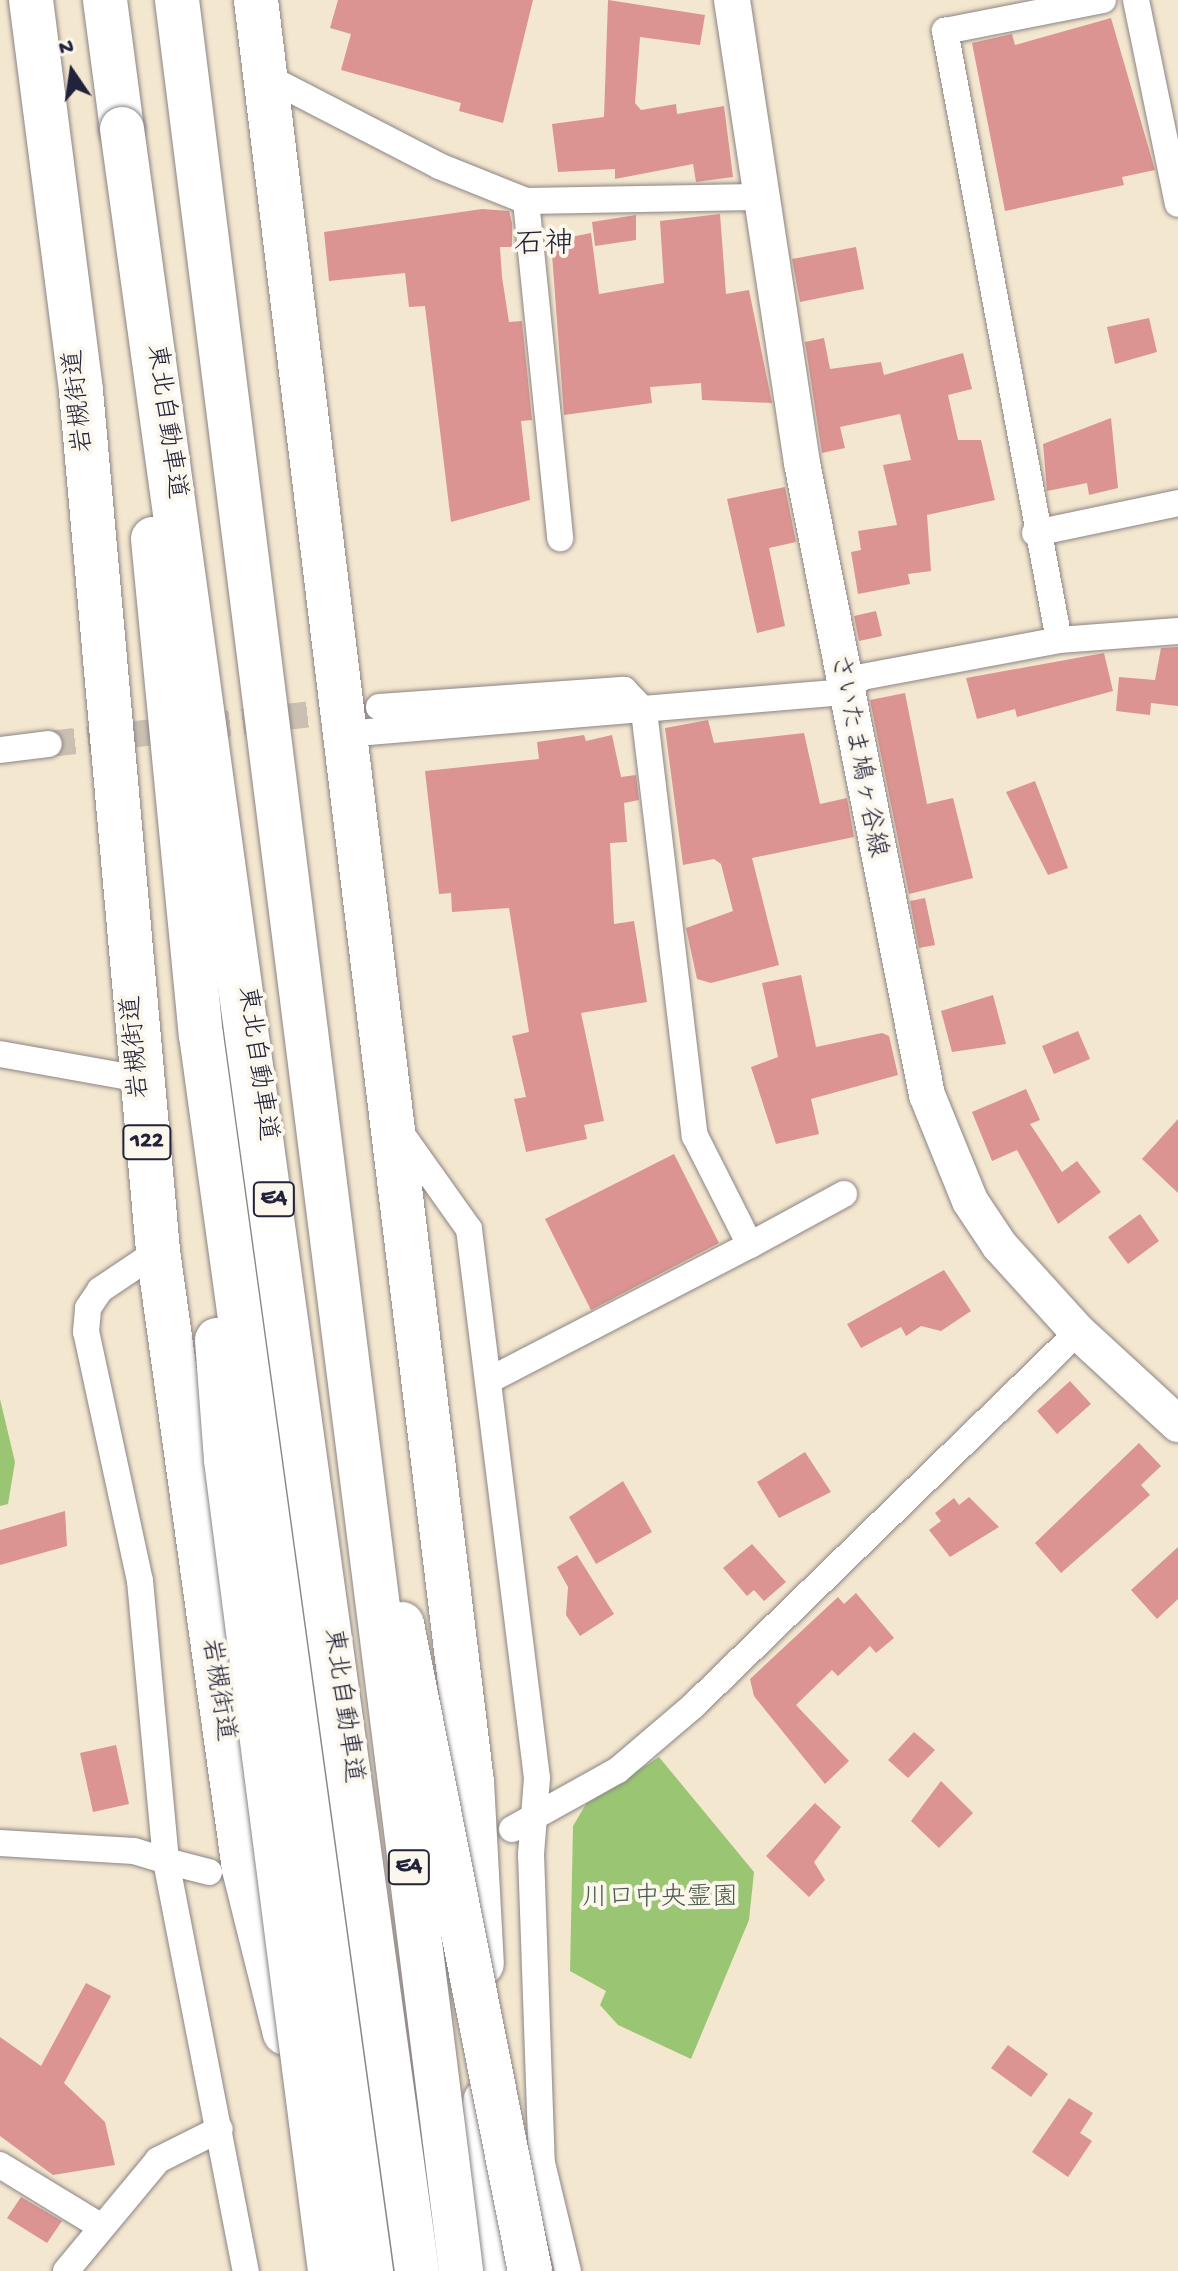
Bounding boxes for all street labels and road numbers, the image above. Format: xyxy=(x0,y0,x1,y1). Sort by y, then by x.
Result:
street label: 東北自動車道 xyxy=(138,343,190,501)
street label: 岩槻街道 xyxy=(60,348,102,454)
street label: さいたま鳩ヶ谷線 xyxy=(821,651,891,861)
street label: 東北自動車道 xyxy=(229,985,281,1143)
street label: 岩槻街道 xyxy=(118,994,158,1100)
road number: 122 xyxy=(121,1122,173,1162)
road number: E4 xyxy=(252,1179,296,1219)
street label: 東北自動車道 xyxy=(315,1627,367,1785)
street label: 岩槻街道 xyxy=(192,1636,240,1744)
road number: E4 xyxy=(387,1847,431,1887)

